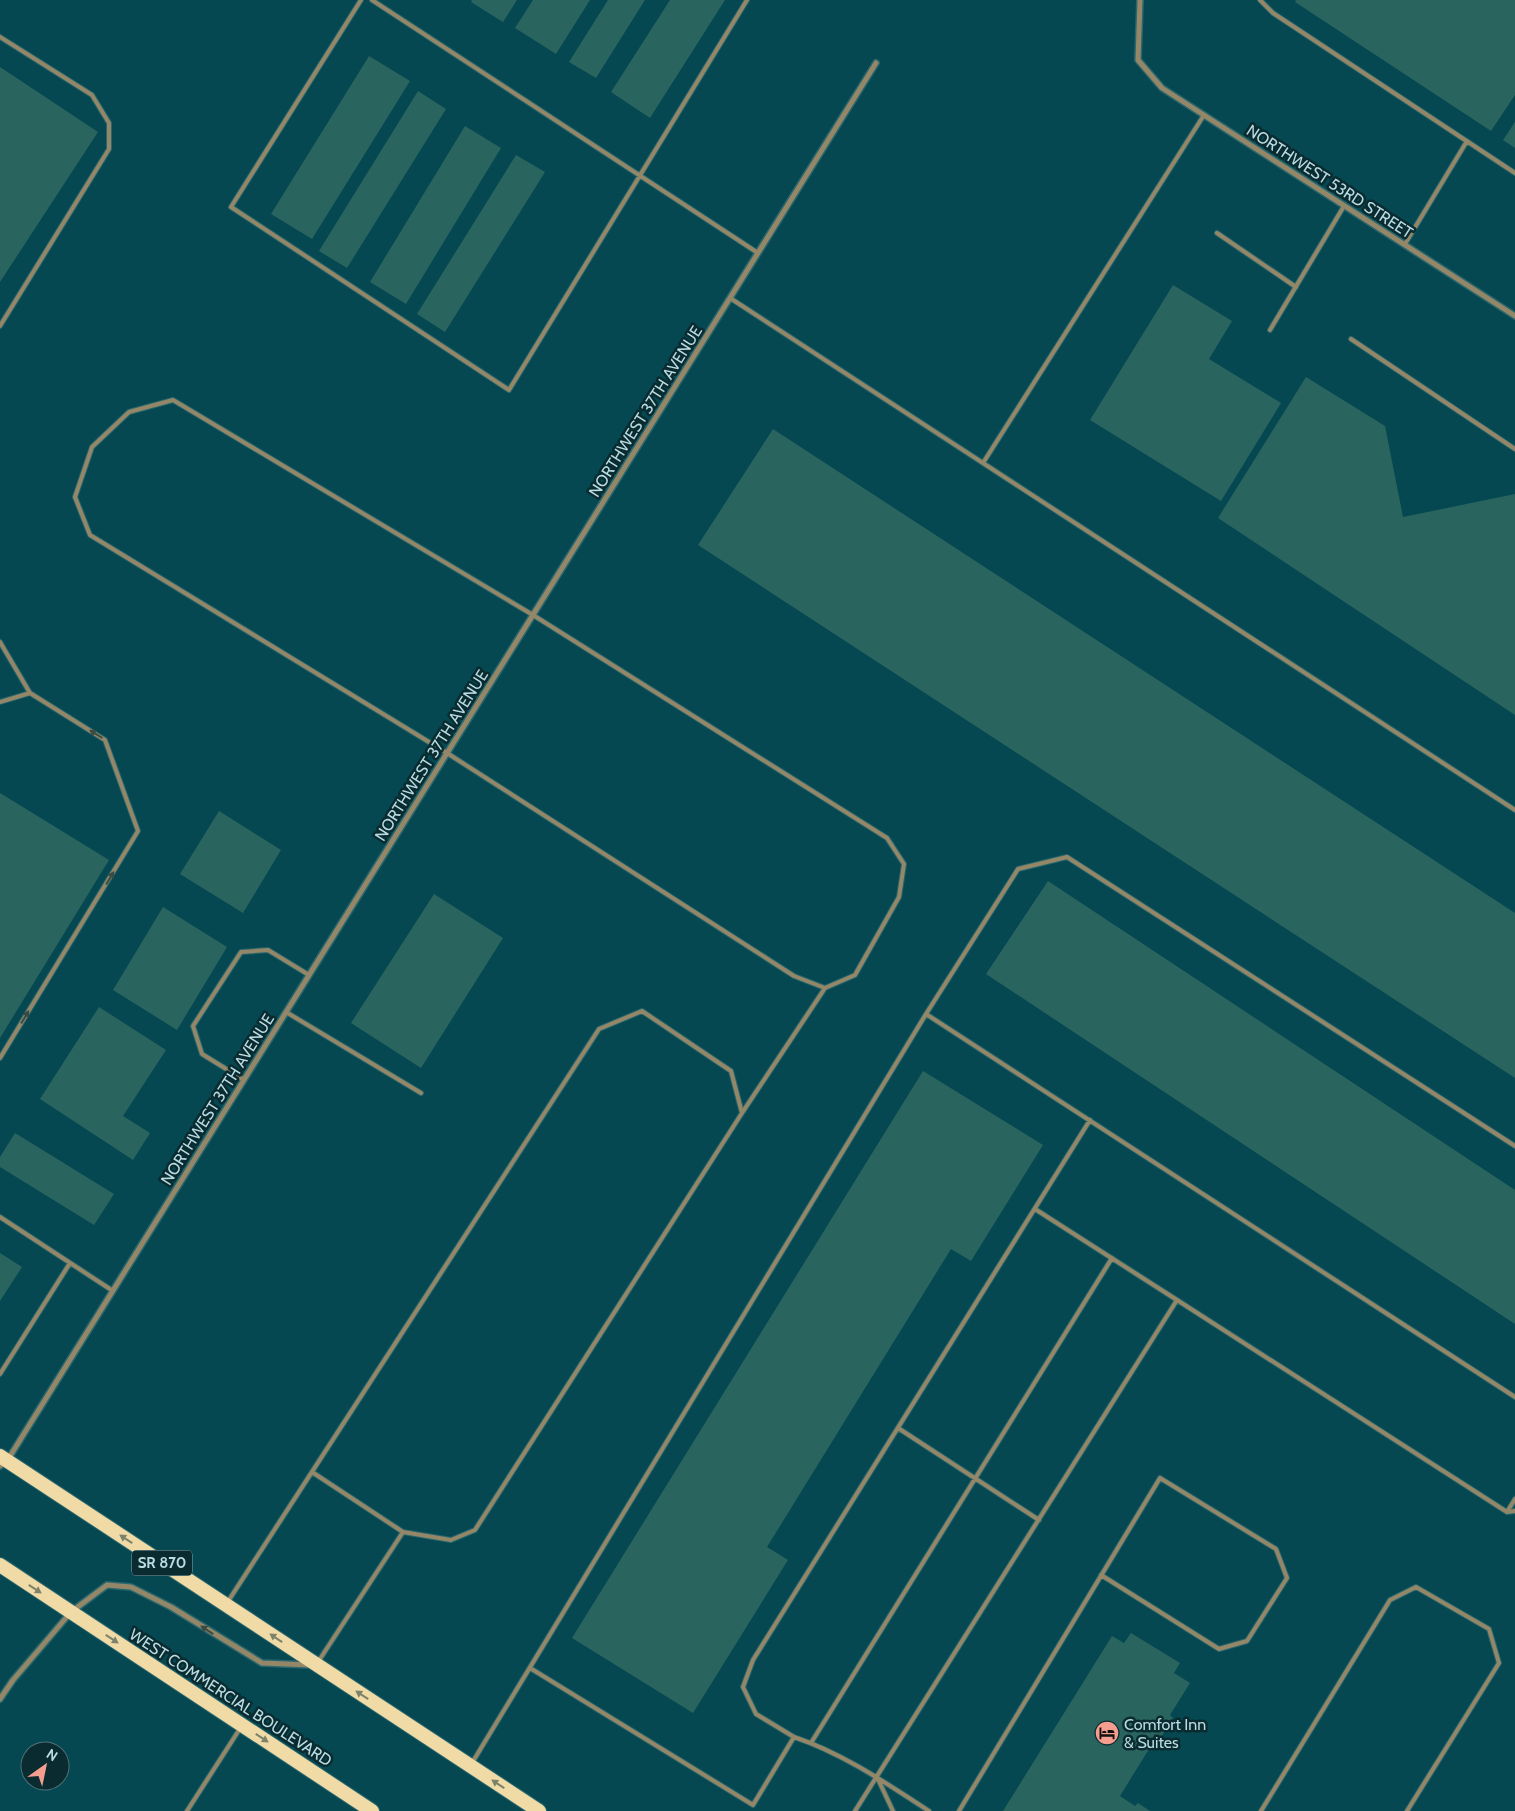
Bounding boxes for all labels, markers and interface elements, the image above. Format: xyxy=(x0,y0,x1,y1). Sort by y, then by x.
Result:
street label: NORTHWEST 53RD STREET xyxy=(1243,121,1417,243)
street label: NORTHWEST 37TH AVENUE xyxy=(585,322,706,500)
street label: NORTHWEST 37TH AVENUE xyxy=(371,666,492,844)
one-way arrow xyxy=(90,730,103,739)
one-way arrow xyxy=(105,871,114,884)
one-way arrow xyxy=(21,1010,30,1023)
street label: NORTHWEST 37TH AVENUE xyxy=(157,1010,278,1188)
one-way arrow xyxy=(119,1534,132,1543)
road number: SR 870 xyxy=(132,1550,192,1576)
one-way arrow xyxy=(29,1584,42,1594)
street label: WEST COMMERCIAL BOULEVARD xyxy=(126,1625,336,1770)
one-way arrow xyxy=(200,1625,213,1635)
one-way arrow xyxy=(269,1633,283,1643)
one-way arrow xyxy=(105,1634,118,1644)
one-way arrow xyxy=(355,1690,368,1699)
place label: Comfort Inn & Suites xyxy=(1124,1715,1206,1752)
hotel icon: Comfort Inn & Suites xyxy=(1094,1720,1120,1746)
one-way arrow xyxy=(255,1734,268,1743)
north arrow xyxy=(20,1741,70,1791)
text: N xyxy=(43,1745,61,1765)
one-way arrow xyxy=(491,1779,505,1789)

